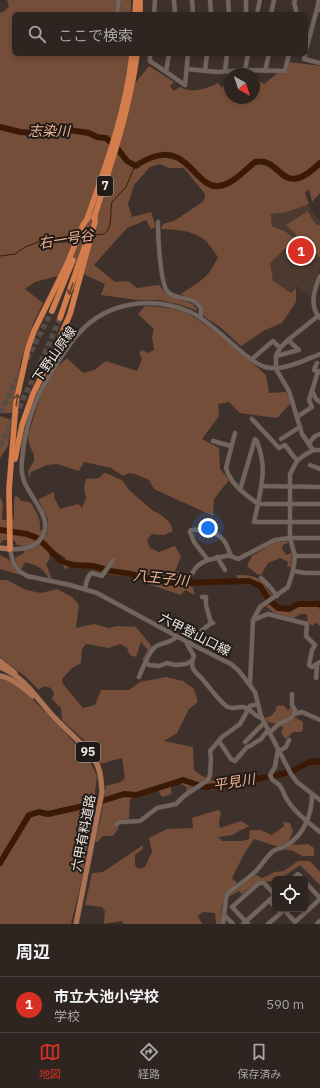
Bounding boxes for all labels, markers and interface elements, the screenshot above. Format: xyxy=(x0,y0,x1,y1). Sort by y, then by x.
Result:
search box xyxy=(12,12,308,56)
icon: search xyxy=(26,23,48,45)
text: ここで検索 xyxy=(58,26,133,45)
north arrow xyxy=(224,68,260,104)
water label: 志染川 xyxy=(28,122,72,140)
road number: 7 xyxy=(97,176,113,196)
water label: 右一号谷 xyxy=(37,226,96,252)
pin: 1 xyxy=(288,236,314,266)
one-way arrow xyxy=(66,283,74,295)
street label: 下野山原線 xyxy=(29,323,80,386)
one-way arrow xyxy=(13,394,21,407)
your location xyxy=(198,518,218,538)
water label: 八王子川 xyxy=(132,566,192,590)
street label: 六甲登山口線 xyxy=(156,609,233,660)
road number: 95 xyxy=(76,742,100,762)
water label: 平見川 xyxy=(212,770,258,794)
street label: 六甲有料道路 xyxy=(68,793,99,873)
map controls xyxy=(272,876,308,912)
button: locate xyxy=(272,876,308,912)
text: 周辺 xyxy=(16,941,50,963)
text: 市立大池小学校 xyxy=(54,987,159,1006)
text: 1 xyxy=(25,996,33,1013)
text: 590 m xyxy=(266,996,304,1013)
text: 学校 xyxy=(54,1008,80,1025)
tab: 地図 xyxy=(39,1041,61,1081)
tab: 経路 xyxy=(138,1041,160,1081)
tab: 保存済み xyxy=(237,1041,281,1081)

